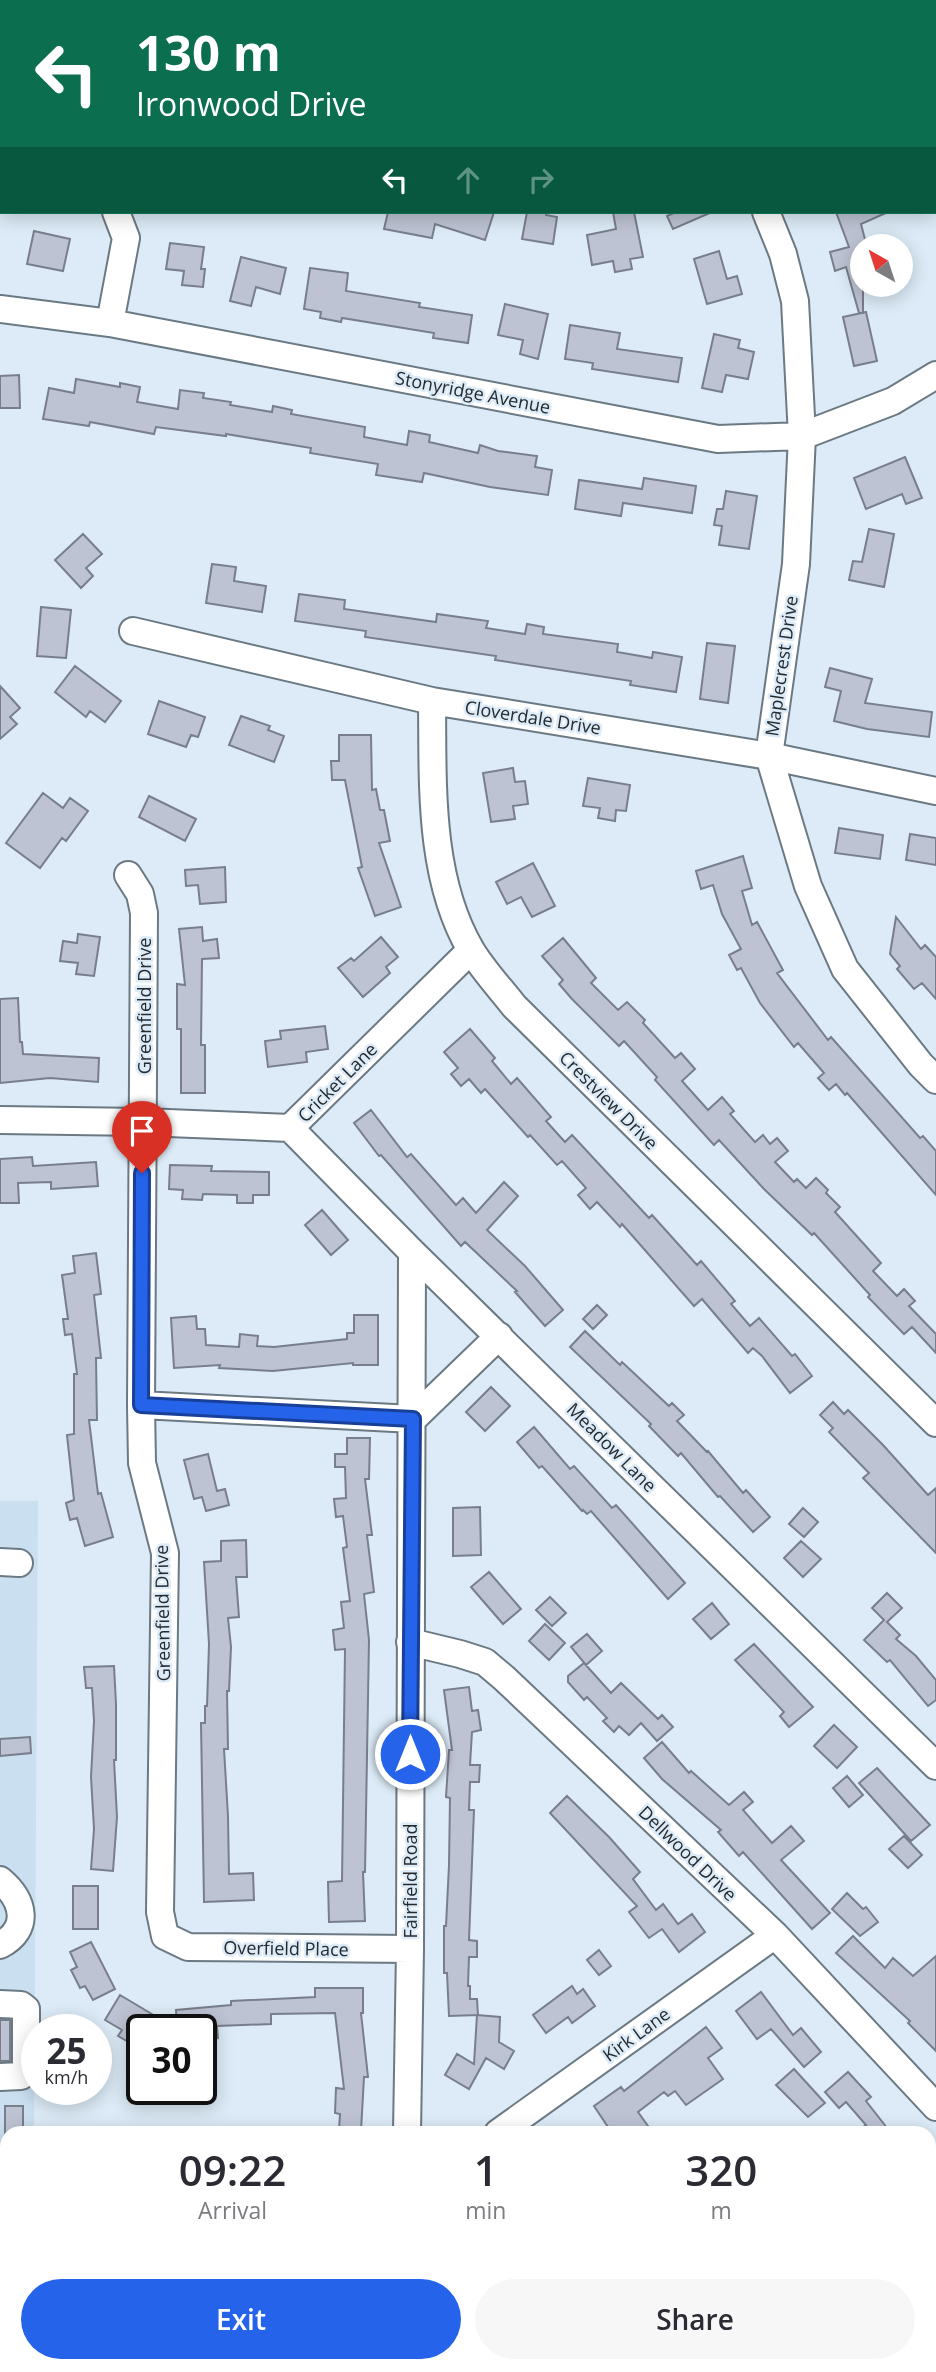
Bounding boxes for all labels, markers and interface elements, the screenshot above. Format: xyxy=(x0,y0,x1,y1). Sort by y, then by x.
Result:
text: 130 m xyxy=(136,19,281,85)
icon: left xyxy=(21,28,112,119)
text: Ironwood Drive xyxy=(136,82,366,125)
icon: left xyxy=(376,161,414,199)
icon: ahead xyxy=(449,161,487,199)
icon: right xyxy=(522,161,560,199)
north arrow xyxy=(850,234,914,298)
map controls xyxy=(850,234,913,297)
street label: Stonyridge Avenue xyxy=(393,365,553,419)
street label: Maplecrest Drive xyxy=(759,594,803,738)
street label: Cloverdale Drive xyxy=(463,694,603,740)
street label: Greenfield Drive xyxy=(132,938,156,1074)
street label: Cricket Lane xyxy=(292,1037,382,1127)
street label: Crestview Drive xyxy=(555,1046,663,1154)
pin xyxy=(112,1101,172,1173)
icon: arrive xyxy=(123,1112,161,1150)
street label: Meadow Lane xyxy=(562,1397,662,1497)
street label: Greenfield Drive xyxy=(149,1544,175,1682)
position arrow xyxy=(373,1717,447,1791)
street label: Dellwood Drive xyxy=(634,1800,742,1906)
street label: Fairfield Road xyxy=(398,1823,422,1939)
street label: Overfield Place xyxy=(223,1935,349,1961)
street label: Kirk Lane xyxy=(598,2001,674,2067)
speed limit sign: 30 xyxy=(126,2014,217,2105)
text: 25 xyxy=(46,2027,87,2074)
text: km/h xyxy=(45,2065,88,2089)
text: 09:22 xyxy=(179,2141,286,2198)
text: 1 xyxy=(474,2141,498,2198)
text: 320 xyxy=(685,2141,757,2198)
text: Arrival xyxy=(198,2194,267,2226)
text: min xyxy=(465,2194,506,2226)
text: m xyxy=(711,2194,732,2226)
button: Exit xyxy=(21,2279,461,2359)
button: Share xyxy=(475,2279,915,2359)

